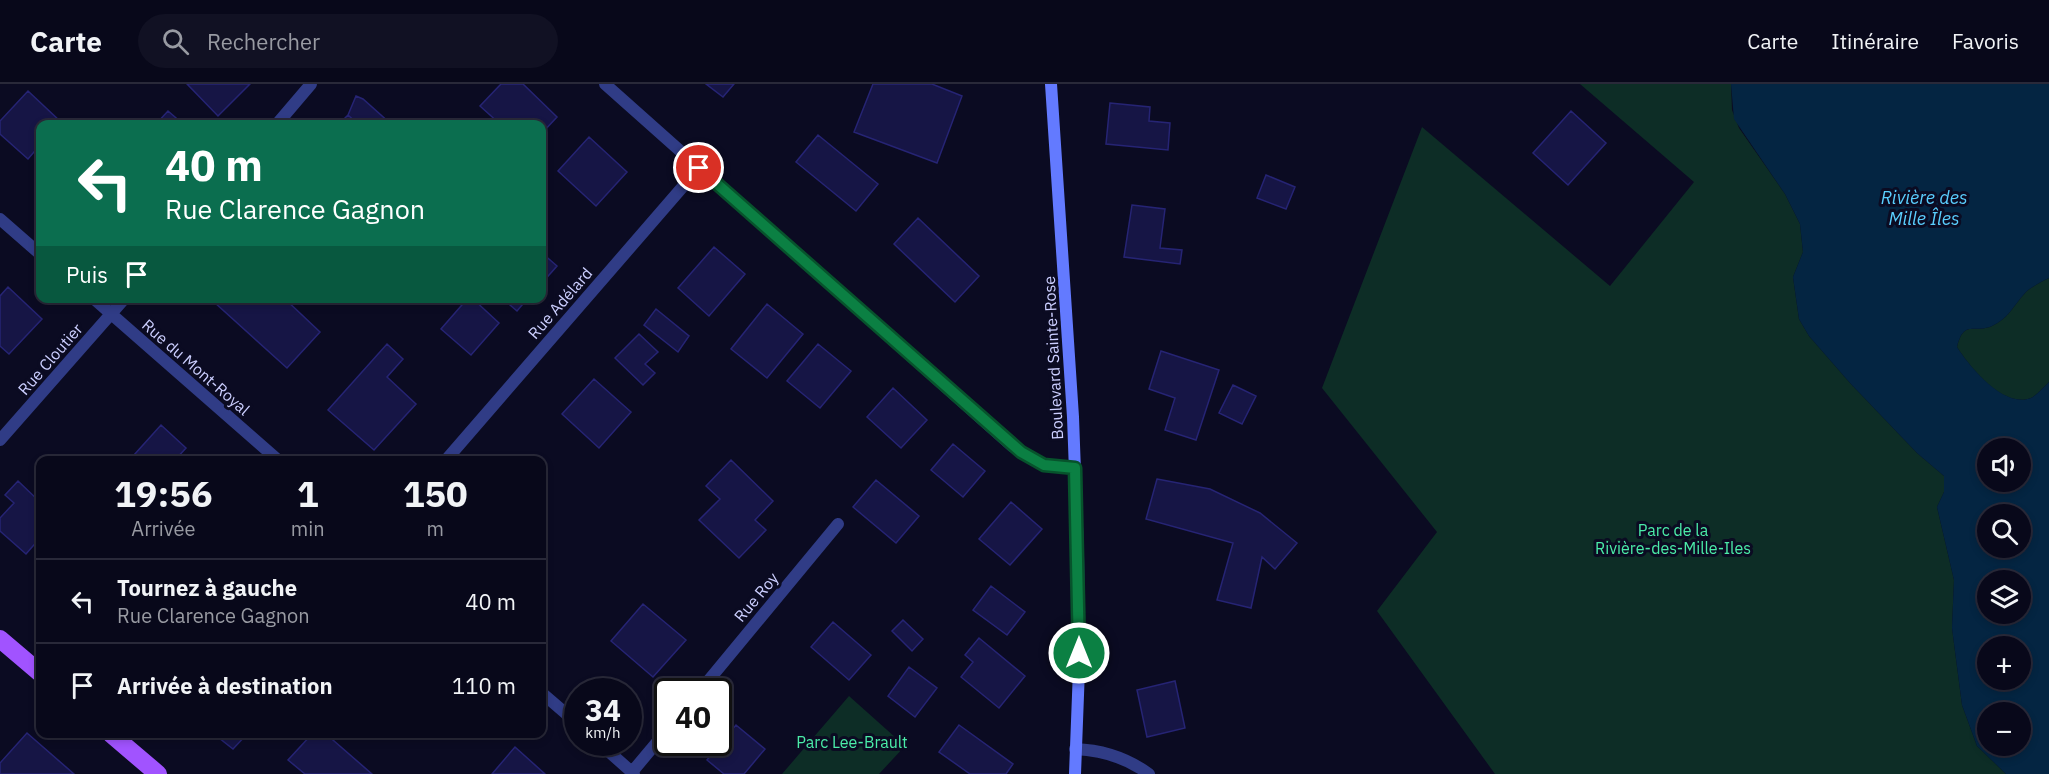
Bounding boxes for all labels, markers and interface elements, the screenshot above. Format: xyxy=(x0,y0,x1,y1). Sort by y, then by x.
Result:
search box xyxy=(138,14,558,68)
text: Carte xyxy=(30,23,102,60)
icon: search xyxy=(159,25,192,58)
text: Rechercher xyxy=(207,27,320,56)
text: Carte xyxy=(1747,27,1798,55)
text: Itinéraire xyxy=(1831,27,1919,55)
text: Favoris xyxy=(1952,27,2019,55)
text: 40 m xyxy=(165,138,263,193)
pin xyxy=(673,142,724,193)
icon: left xyxy=(66,144,144,222)
icon: arrive xyxy=(682,151,715,184)
water label: Rivière des Mille Îles xyxy=(1881,186,1967,230)
text: Rue Clarence Gagnon xyxy=(165,191,425,226)
icon: arrive xyxy=(120,258,153,291)
text: Puis xyxy=(66,260,108,289)
street label: Rue Adélard xyxy=(524,263,596,343)
street label: Boulevard Sainte-Rose xyxy=(1039,275,1067,440)
street label: Rue du Mont-Royal xyxy=(138,315,254,419)
street label: Rue Cloutier xyxy=(13,319,87,399)
map controls xyxy=(1977,438,2031,756)
button: sound xyxy=(1977,438,2031,492)
text: 19:56 xyxy=(114,470,213,517)
text: 1 xyxy=(297,470,319,517)
text: 150 xyxy=(403,470,468,517)
button: search xyxy=(1977,504,2031,558)
text: Arrivée xyxy=(131,515,195,542)
text: min xyxy=(291,515,325,542)
text: m xyxy=(427,515,444,542)
park label: Parc de la Rivière-des-Mille-Iles xyxy=(1595,520,1751,558)
street label: Rue Roy xyxy=(729,568,783,626)
button: layers xyxy=(1977,570,2031,624)
text: Tournez à gauche xyxy=(117,573,297,602)
icon: left xyxy=(66,585,99,618)
text: 40 m xyxy=(465,587,516,616)
text: Rue Clarence Gagnon xyxy=(117,602,310,629)
position arrow xyxy=(1047,621,1111,685)
button: + xyxy=(1977,636,2031,690)
icon: arrive xyxy=(66,669,99,702)
text: Arrivée à destination xyxy=(117,671,333,700)
text: 110 m xyxy=(452,671,516,700)
speed limit sign: 40 xyxy=(654,678,732,756)
text: 34 xyxy=(585,690,621,729)
button: − xyxy=(1977,702,2031,756)
text: km/h xyxy=(585,723,621,742)
park label: Parc Lee-Brault xyxy=(796,732,908,752)

